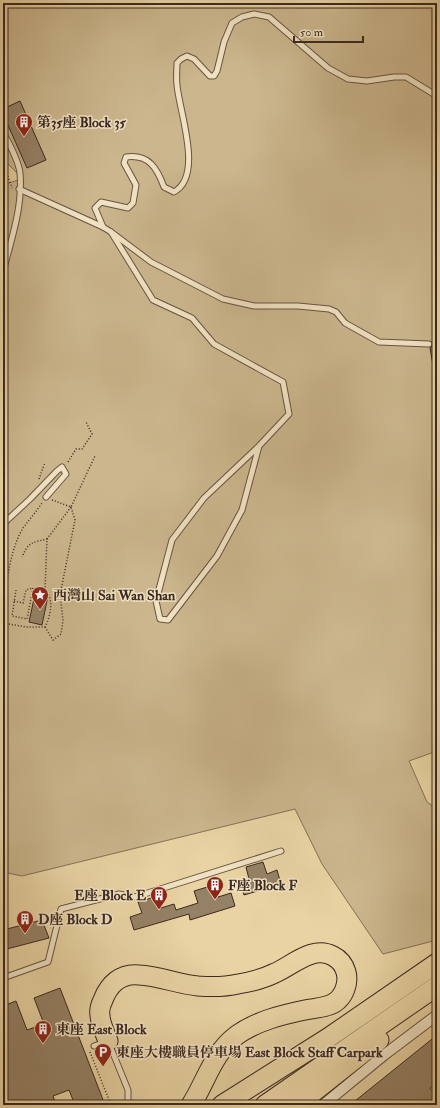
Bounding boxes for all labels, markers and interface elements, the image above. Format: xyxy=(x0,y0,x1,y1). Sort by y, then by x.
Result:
scale bar xyxy=(294,18,363,44)
text: 50 m xyxy=(300,25,324,40)
building icon: 第35座 Block 35 xyxy=(14,112,34,137)
place label: 第35座 Block 35 xyxy=(37,114,127,131)
place icon: 西灣山 Sai Wan Shan xyxy=(30,585,50,610)
place label: 西灣山 Sai Wan Shan xyxy=(53,587,176,604)
building icon: F座 Block F xyxy=(205,875,225,900)
place label: F座 Block F xyxy=(228,877,297,894)
building icon: E座 Block E xyxy=(149,885,169,910)
place label: E座 Block E xyxy=(74,887,146,904)
building icon: D座 Block D xyxy=(15,909,35,934)
place label: D座 Block D xyxy=(38,911,112,928)
building icon: 東座 East Block xyxy=(33,1019,53,1044)
place label: 東座 East Block xyxy=(56,1021,147,1038)
parking icon: 東座大樓職員停車場 East Block Staff Carpark xyxy=(93,1042,113,1067)
place label: 東座大樓職員停車場 East Block Staff Carpark xyxy=(116,1044,383,1062)

